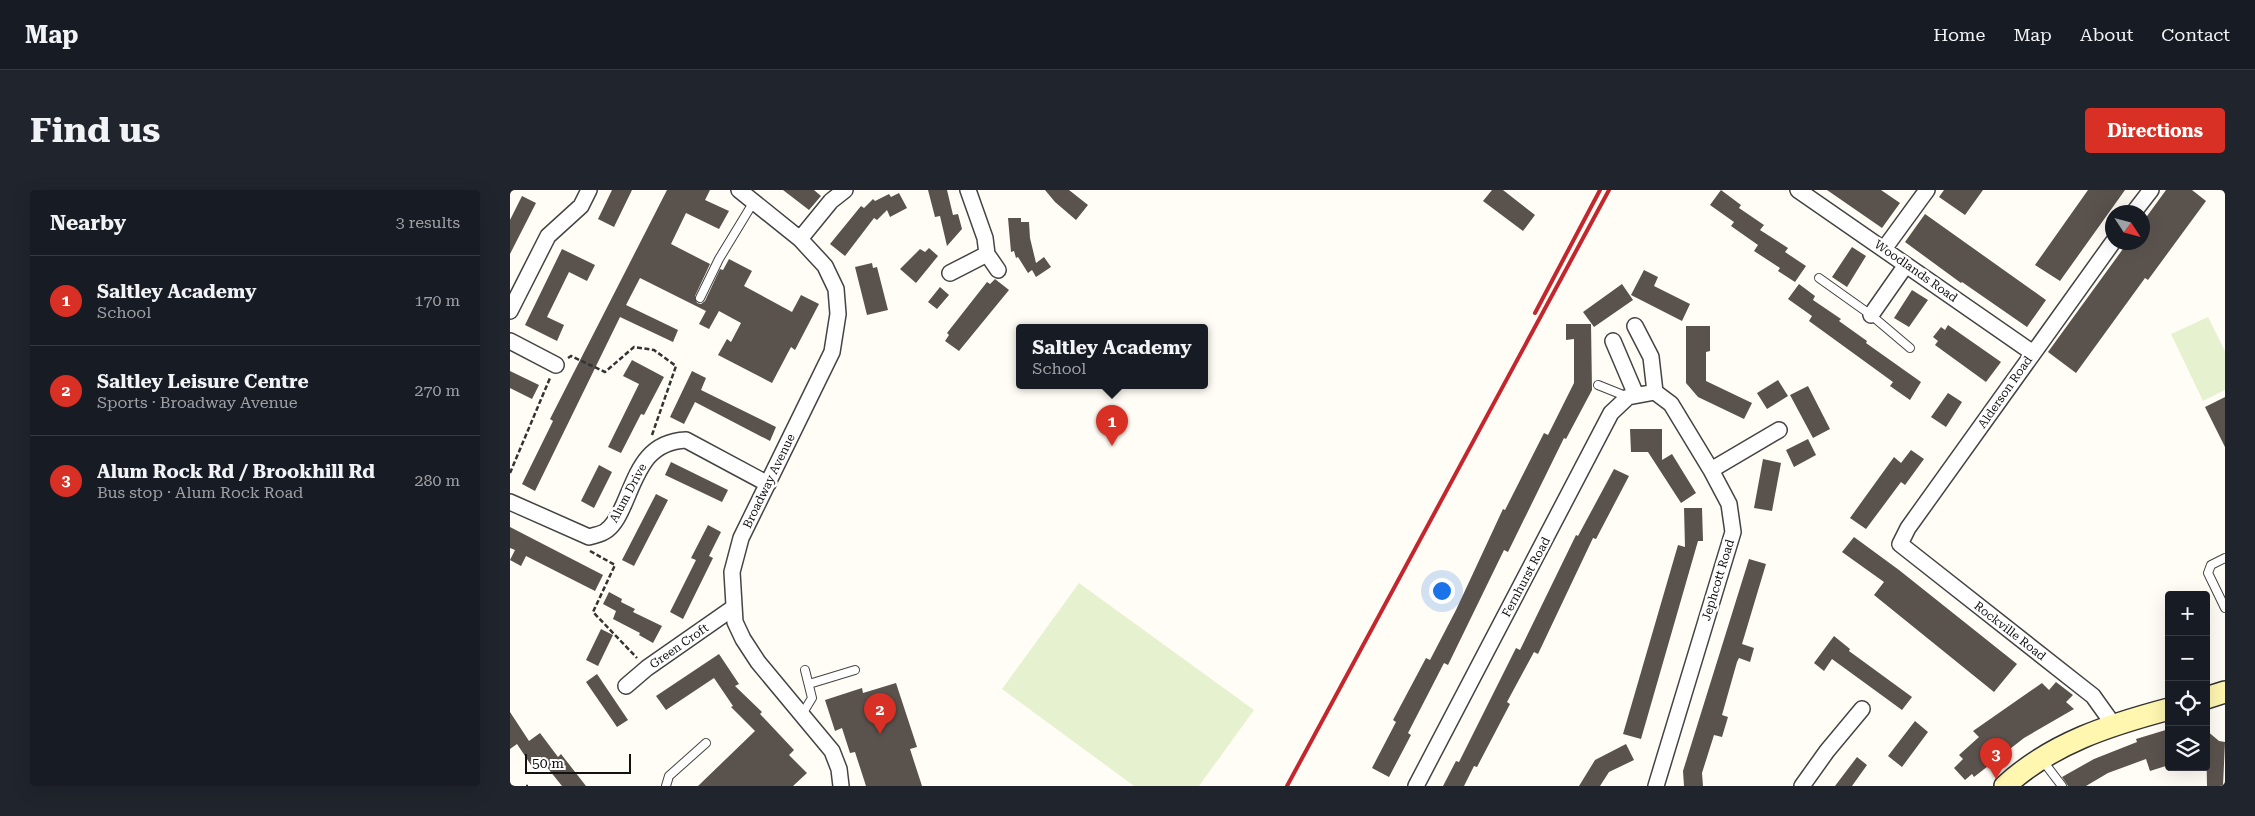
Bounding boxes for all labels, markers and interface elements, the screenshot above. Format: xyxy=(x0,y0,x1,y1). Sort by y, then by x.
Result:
text: Map xyxy=(25,21,79,49)
text: Home xyxy=(1933,24,1985,45)
text: Map xyxy=(2013,24,2052,45)
text: About xyxy=(2080,24,2133,45)
text: Contact xyxy=(2161,24,2230,45)
button: Directions xyxy=(2085,108,2225,153)
text: Find us xyxy=(30,110,160,151)
north arrow xyxy=(2105,205,2150,250)
text: Nearby xyxy=(50,211,126,235)
text: 3 results xyxy=(396,213,460,232)
street label: Woodlands Road xyxy=(1872,237,1960,305)
text: Saltley Academy xyxy=(97,280,257,303)
text: 1 xyxy=(62,291,70,310)
text: 170 m xyxy=(414,291,460,310)
text: School xyxy=(97,303,151,322)
popup xyxy=(1016,324,1208,389)
text: Saltley Academy xyxy=(1032,336,1192,359)
street label: Alderson Road xyxy=(1975,353,2035,431)
text: School xyxy=(1032,359,1086,378)
text: Saltley Leisure Centre xyxy=(97,370,309,393)
text: 2 xyxy=(62,381,70,400)
text: 270 m xyxy=(414,381,460,400)
text: Sports · Broadway Avenue xyxy=(97,393,297,412)
pin: 1 xyxy=(1096,405,1128,446)
street label: Broadway Avenue xyxy=(740,431,798,530)
text: Alum Rock Rd / Brookhill Rd xyxy=(97,460,375,483)
street label: Alum Drive xyxy=(607,461,650,525)
text: 3 xyxy=(62,471,70,490)
text: 280 m xyxy=(414,471,460,490)
text: Bus stop · Alum Rock Road xyxy=(97,483,303,502)
street label: Fernhurst Road xyxy=(1499,534,1553,619)
street label: Jephcott Road xyxy=(1699,537,1737,622)
your location xyxy=(1429,578,1455,604)
map controls xyxy=(2165,591,2210,771)
button: + xyxy=(2165,591,2210,636)
street label: Rockville Road xyxy=(1971,599,2049,663)
street label: Green Croft xyxy=(647,620,711,671)
button: − xyxy=(2165,636,2210,681)
button: locate xyxy=(2165,681,2210,726)
pin: 2 xyxy=(864,693,896,734)
button: layers xyxy=(2165,726,2210,771)
pin: 3 xyxy=(1980,738,2012,779)
scale bar xyxy=(525,751,631,774)
text: 50 m xyxy=(532,755,564,771)

